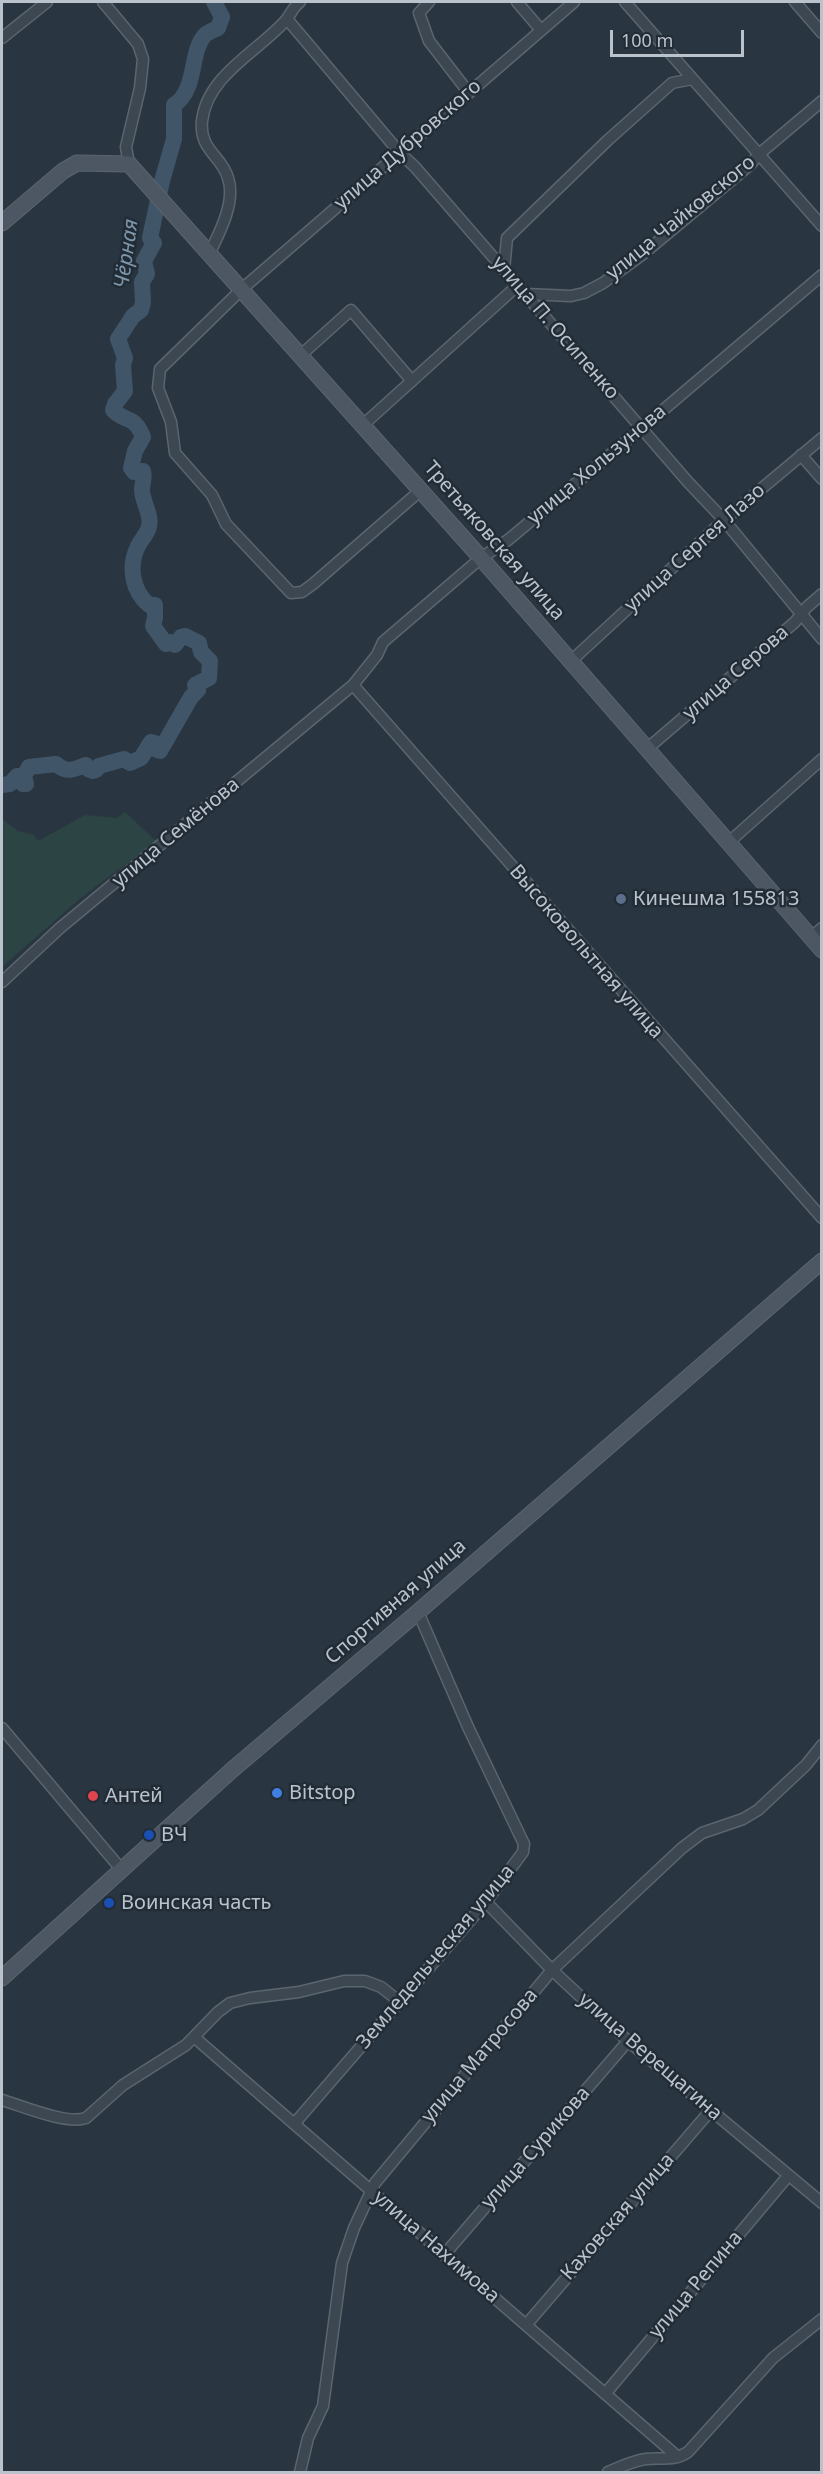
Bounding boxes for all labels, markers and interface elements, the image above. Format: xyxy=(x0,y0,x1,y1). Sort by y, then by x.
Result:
scale bar xyxy=(613,18,746,56)
text: 100 m xyxy=(621,28,673,52)
street label: улица Дубровского xyxy=(330,75,486,215)
street label: улица Чайковского xyxy=(602,151,760,285)
water label: Чёрная xyxy=(110,218,144,290)
street label: улица П. Осипенко xyxy=(486,251,624,405)
street label: улица Хользунова xyxy=(523,400,671,530)
street label: Третьяковская улица xyxy=(418,457,570,625)
street label: улица Сергея Лазо xyxy=(620,479,770,617)
street label: улица Серова xyxy=(678,621,794,725)
street label: улица Семёнова xyxy=(108,773,244,893)
street label: Высоковольтная улица xyxy=(504,860,668,1044)
place label: Кинешма 155813 xyxy=(633,887,799,911)
marker: Кинешма 155813 xyxy=(614,892,628,906)
street label: Спортивная улица xyxy=(321,1534,471,1670)
place label: Bitstop xyxy=(289,1781,356,1805)
place label: Антей xyxy=(105,1784,163,1808)
marker: Bitstop xyxy=(270,1786,284,1800)
marker: Антей xyxy=(86,1789,100,1803)
place label: ВЧ xyxy=(161,1823,187,1847)
marker: ВЧ xyxy=(142,1828,156,1842)
street label: Земледельческая улица xyxy=(352,1860,520,2054)
place label: Воинская часть xyxy=(121,1891,271,1915)
marker: Воинская часть xyxy=(102,1896,116,1910)
street label: улица Матросова xyxy=(417,1984,543,2128)
street label: улица Верещагина xyxy=(573,1988,727,2126)
street label: улица Сурикова xyxy=(476,2082,596,2214)
street label: Каховская улица xyxy=(556,2149,680,2285)
street label: улица Нахимова xyxy=(368,2186,504,2308)
street label: улица Репина xyxy=(644,2226,748,2344)

